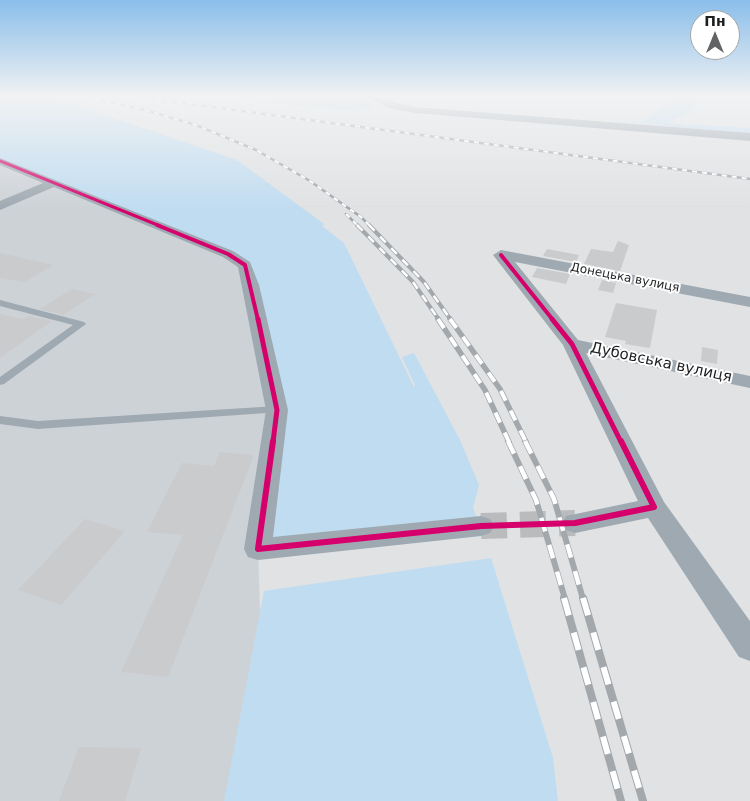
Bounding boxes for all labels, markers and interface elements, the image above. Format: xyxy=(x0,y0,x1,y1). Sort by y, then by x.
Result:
north arrow xyxy=(690,10,740,60)
text: Пн xyxy=(704,13,726,29)
street label: Донецька вулиця xyxy=(569,260,681,296)
street label: Дубовська вулиця xyxy=(589,339,733,387)

